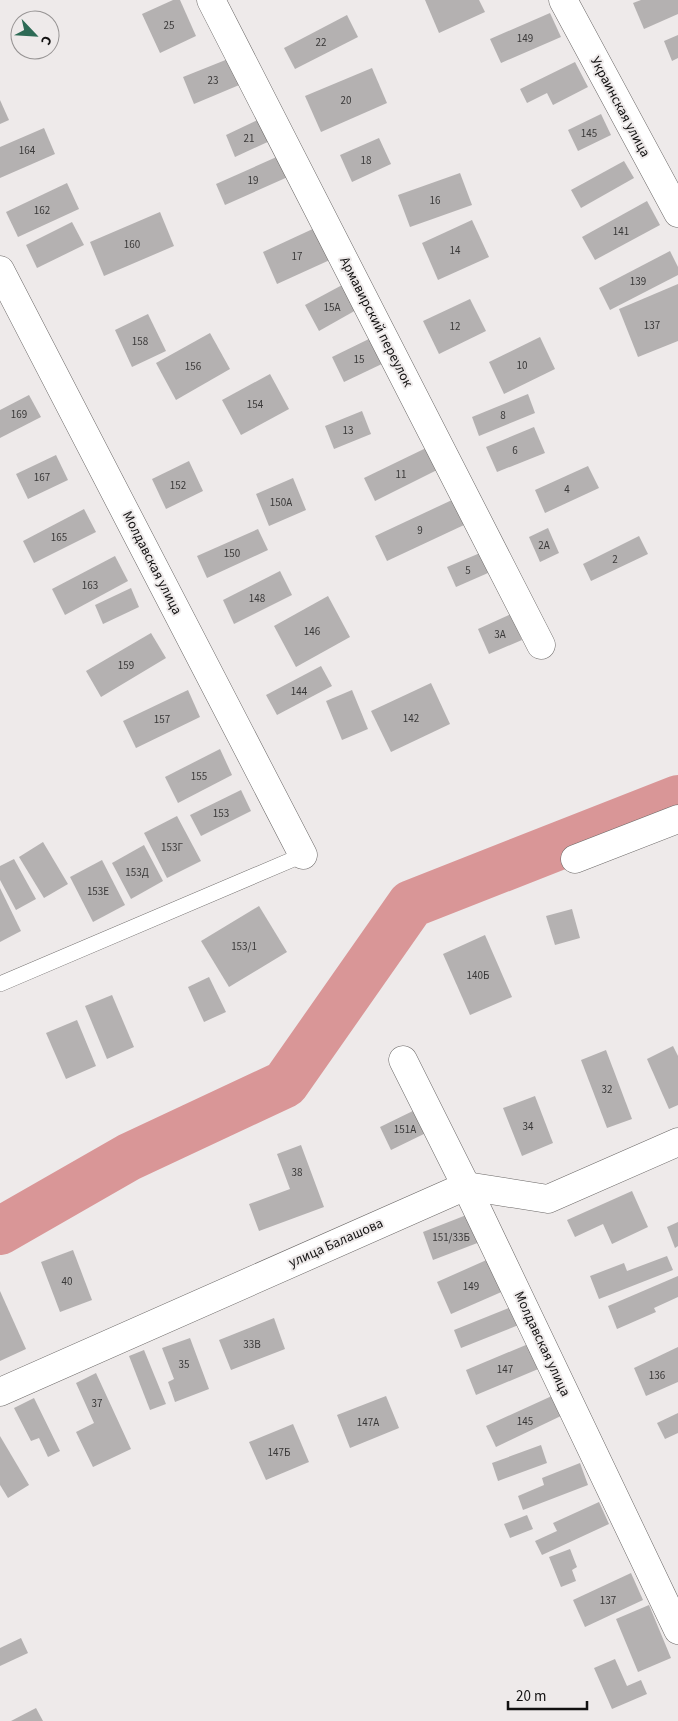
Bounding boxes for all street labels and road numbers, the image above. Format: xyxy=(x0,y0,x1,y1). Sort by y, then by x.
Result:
street label: Украинская улица xyxy=(585,53,655,161)
street label: Армавирский переулок xyxy=(334,253,418,391)
street label: Молдавская улица xyxy=(117,508,187,618)
street label: улица Балашова xyxy=(286,1213,386,1273)
street label: Молдавская улица xyxy=(509,1288,575,1400)

